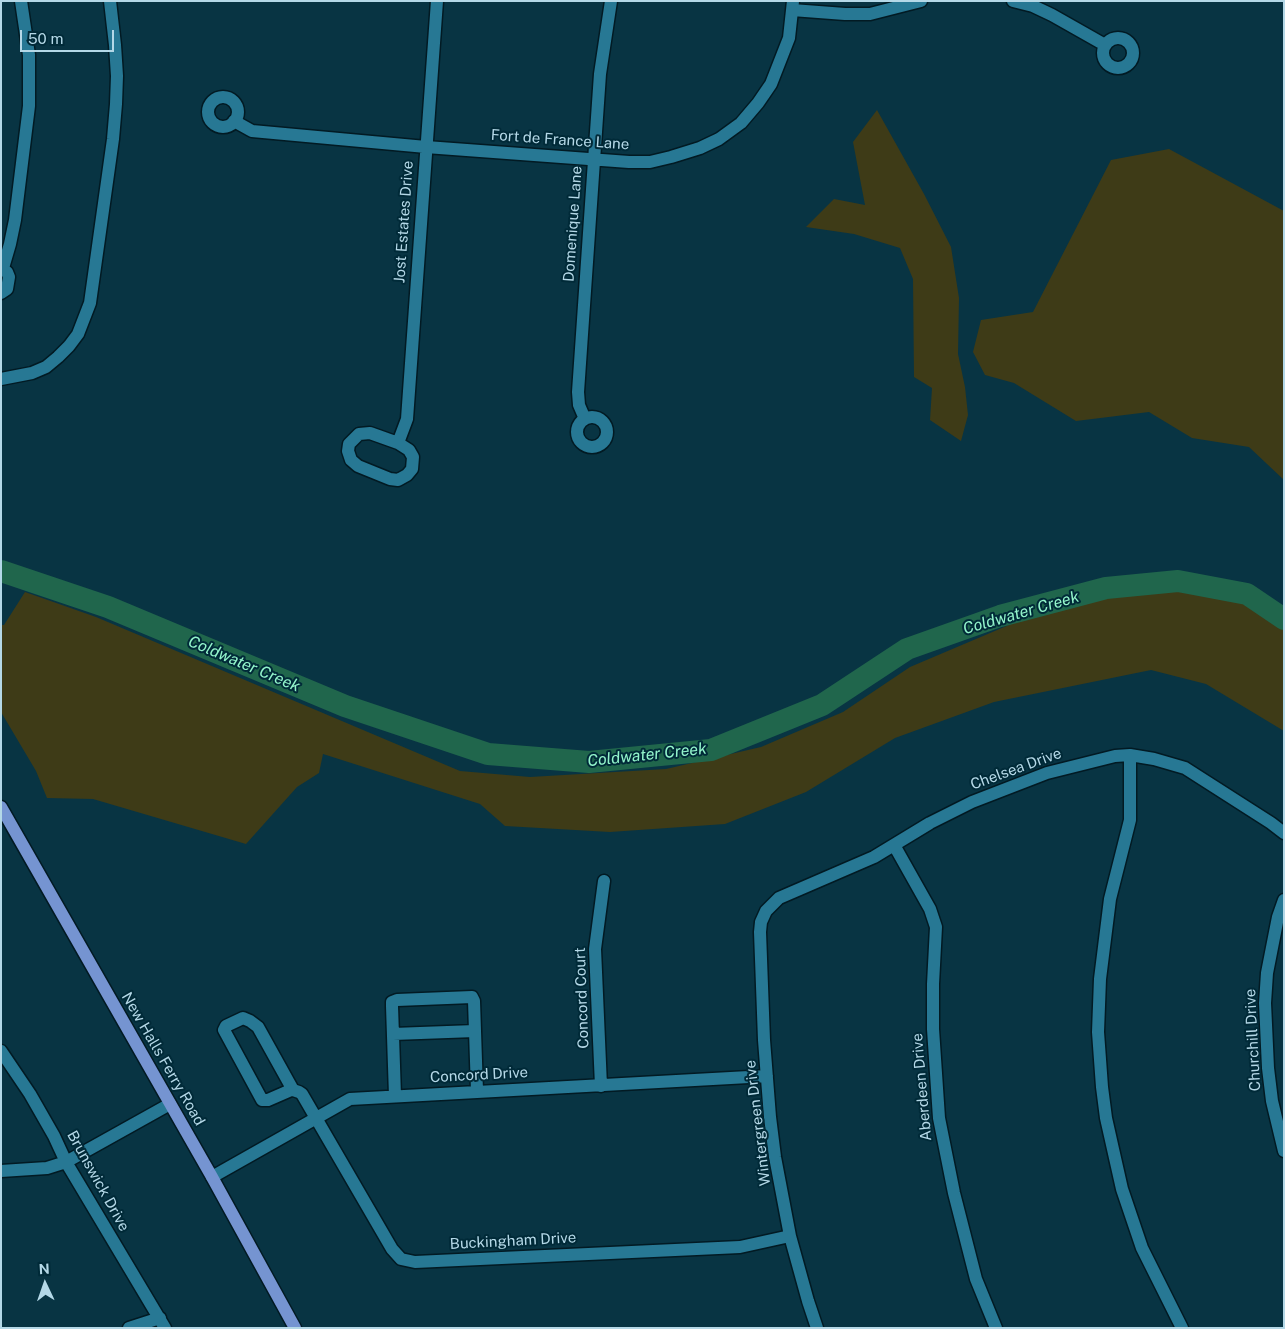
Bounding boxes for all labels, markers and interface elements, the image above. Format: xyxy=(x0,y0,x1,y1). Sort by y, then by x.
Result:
scale bar xyxy=(22,20,116,52)
text: 50 m xyxy=(28,30,63,47)
street label: Fort de France Lane xyxy=(490,126,630,154)
street label: Jost Estates Drive xyxy=(391,160,417,284)
street label: Domenique Lane xyxy=(560,165,586,283)
water label: Coldwater Creek xyxy=(961,587,1081,639)
water label: Coldwater Creek xyxy=(185,632,303,696)
water label: Coldwater Creek xyxy=(586,739,708,771)
street label: Chelsea Drive xyxy=(968,744,1064,794)
street label: Concord Court xyxy=(571,947,593,1049)
street label: Churchill Drive xyxy=(1241,988,1265,1092)
street label: New Halls Ferry Road xyxy=(117,989,209,1129)
street label: Aberdeen Drive xyxy=(908,1032,936,1142)
street label: Wintergreen Drive xyxy=(741,1059,775,1187)
street label: Concord Drive xyxy=(429,1063,529,1087)
street label: Brunswick Drive xyxy=(63,1128,133,1234)
street label: Buckingham Drive xyxy=(449,1229,577,1253)
north arrow xyxy=(20,1259,70,1309)
text: N xyxy=(38,1261,50,1277)

